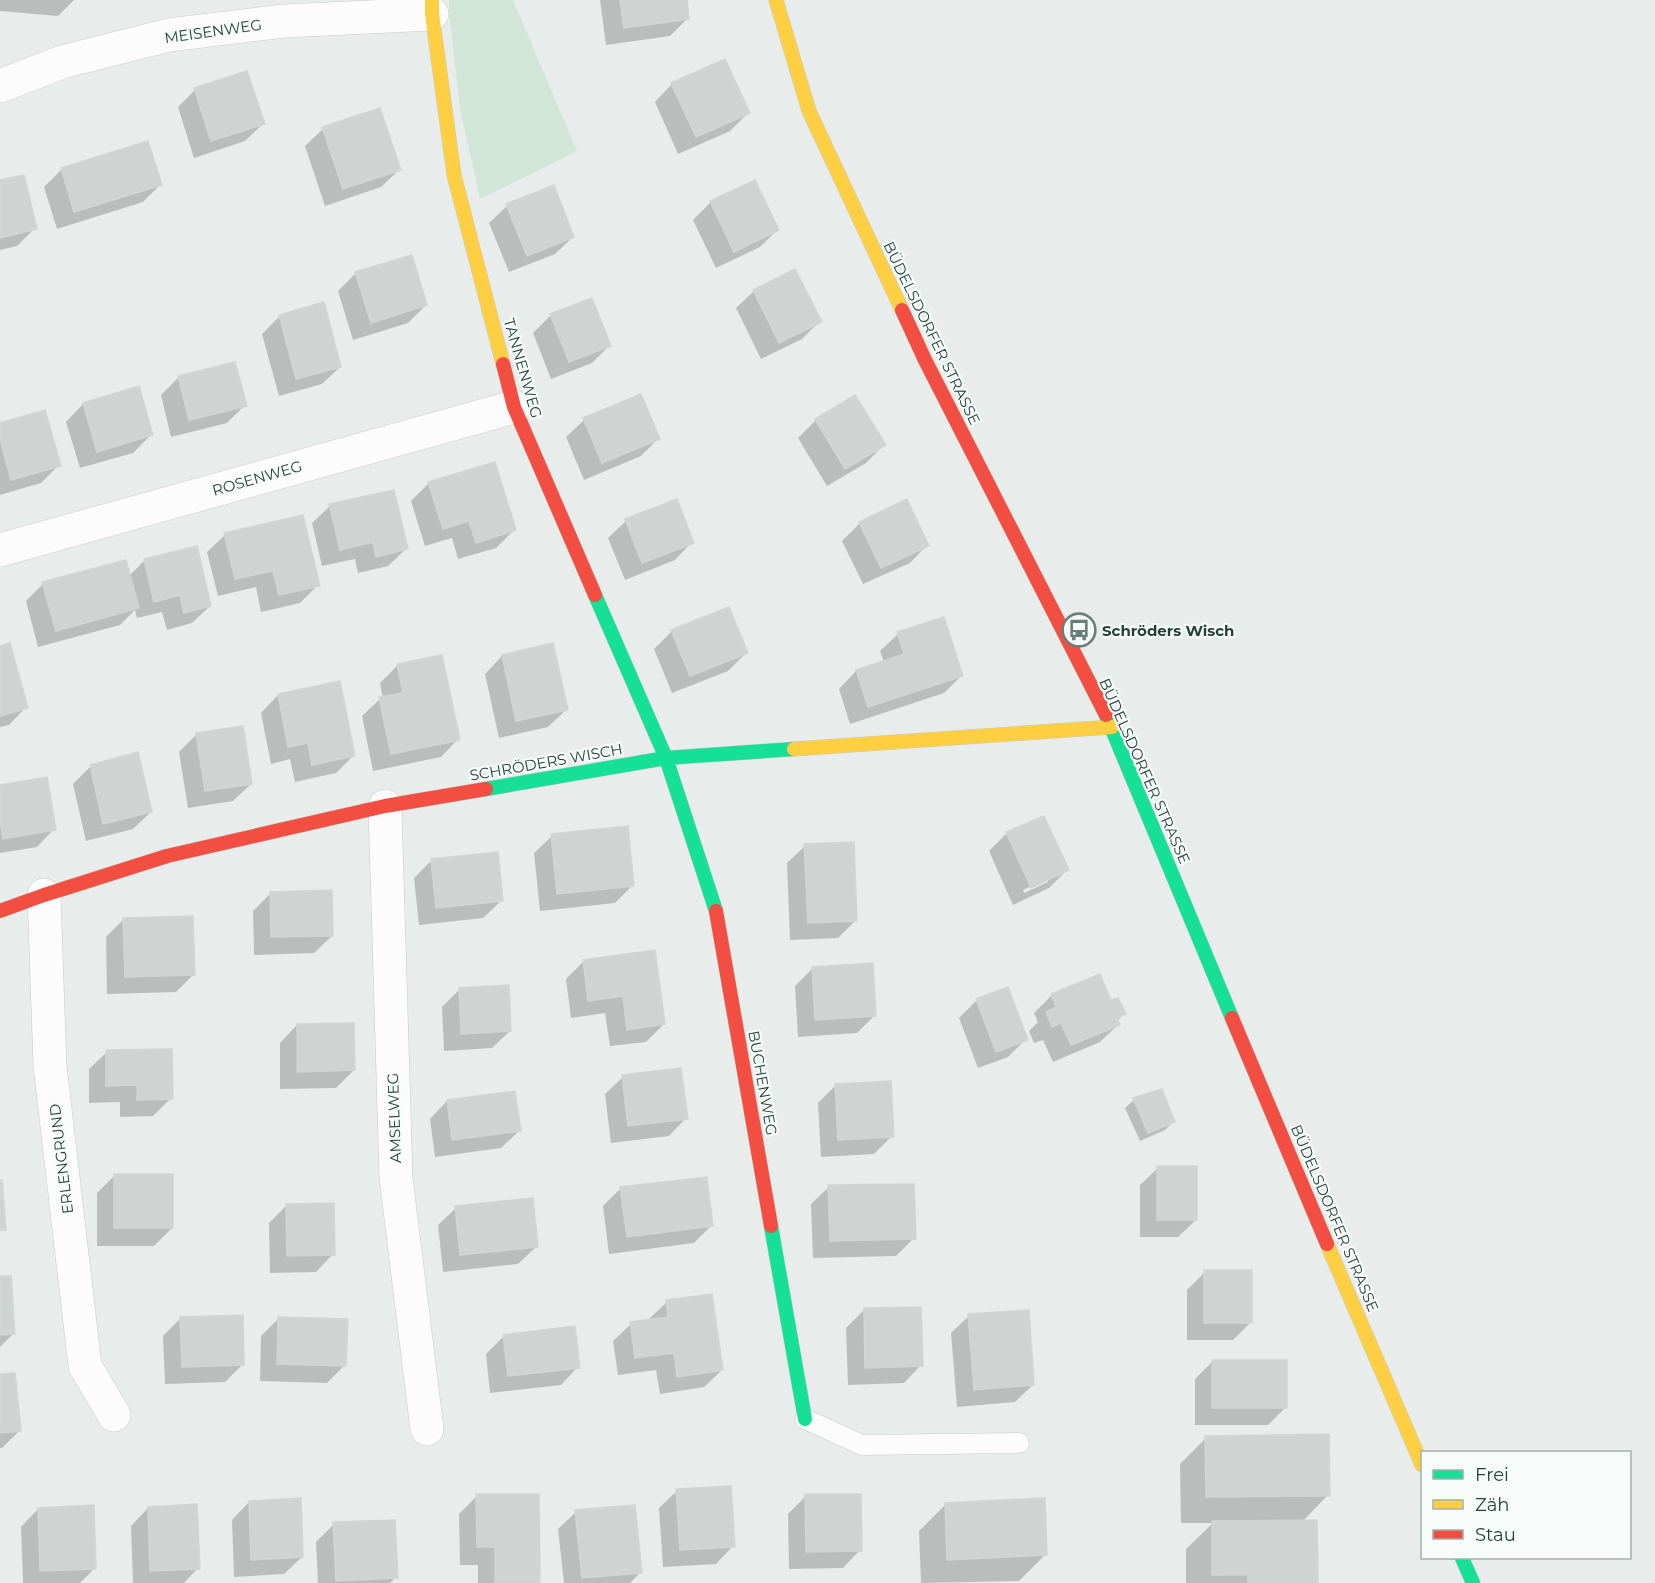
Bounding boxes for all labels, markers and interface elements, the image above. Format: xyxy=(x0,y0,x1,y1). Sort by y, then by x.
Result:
street label: MEISENWEG xyxy=(163,15,263,47)
street label: BÜDELSDORFER STRASSE xyxy=(879,238,985,428)
street label: TANNENWEG xyxy=(500,316,546,420)
street label: ROSENWEG xyxy=(210,456,304,500)
bus stop icon: Schröders Wisch xyxy=(1061,612,1097,648)
place label: Schröders Wisch xyxy=(1102,621,1234,640)
street label: BÜDELSDORFER STRASSE xyxy=(1095,675,1195,867)
street label: SCHRÖDERS WISCH xyxy=(468,739,624,785)
street label: BUCHENWEG xyxy=(744,1029,782,1137)
street label: AMSELWEG xyxy=(383,1072,405,1164)
street label: ERLENGRUND xyxy=(45,1103,77,1215)
street label: BÜDELSDORFER STRASSE xyxy=(1287,1122,1383,1314)
legend xyxy=(1421,1451,1631,1559)
text: Frei xyxy=(1475,1464,1509,1486)
text: Zäh xyxy=(1475,1494,1510,1516)
text: Stau xyxy=(1475,1524,1516,1546)

